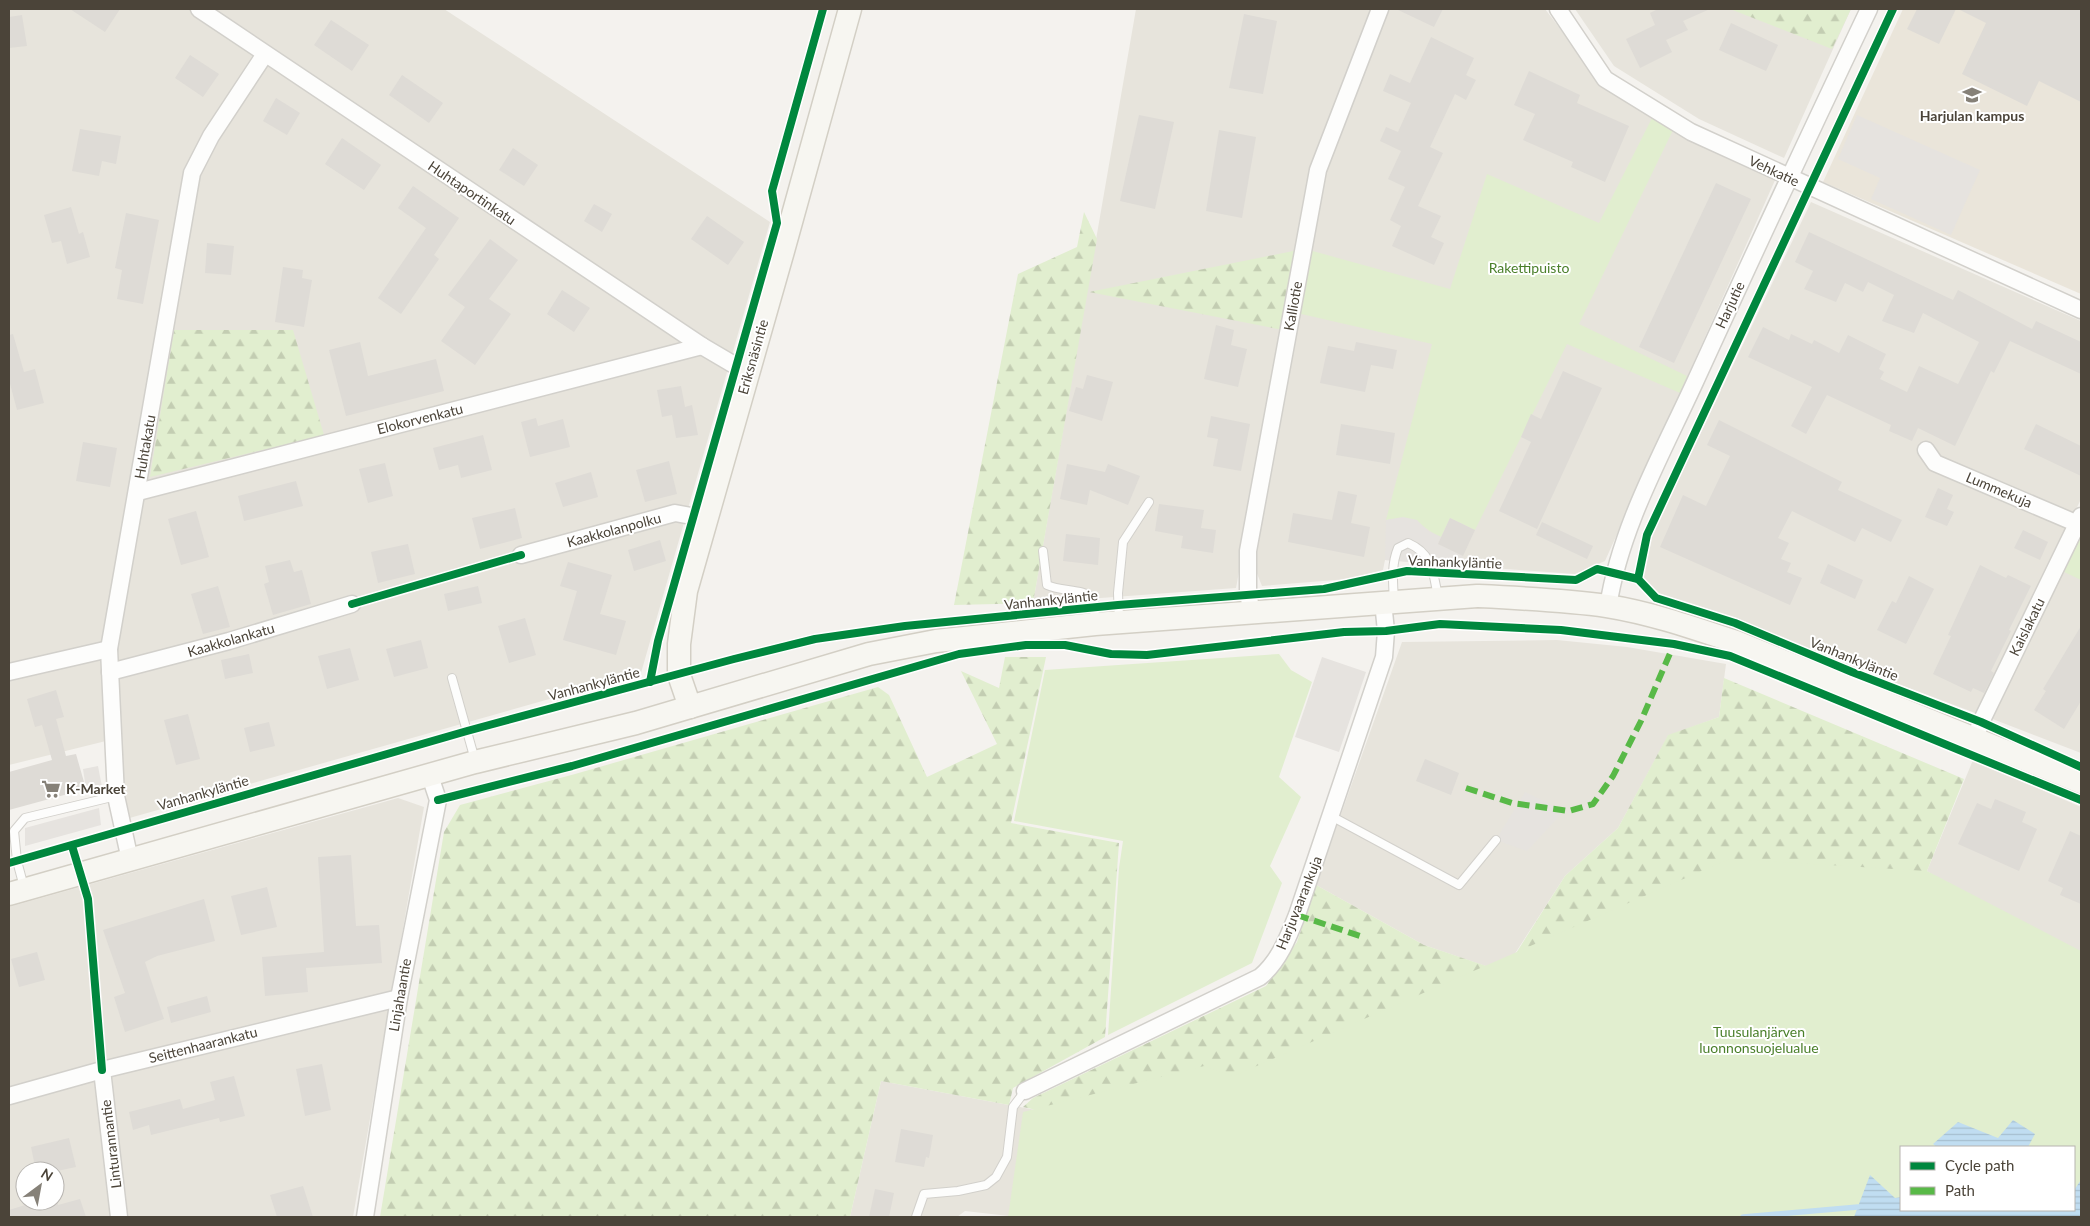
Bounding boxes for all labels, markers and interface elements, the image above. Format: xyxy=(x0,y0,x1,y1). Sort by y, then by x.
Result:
school or university icon: Harjulan kampus xyxy=(1961,84,1983,106)
place label: Harjulan kampus xyxy=(1920,107,2024,124)
street label: Vehkatie xyxy=(1746,152,1802,190)
street label: Huhtaportinkatu xyxy=(425,157,519,228)
park label: Rakettipuisto xyxy=(1489,259,1569,276)
street label: Harjutie xyxy=(1711,279,1748,331)
street label: Kalliotie xyxy=(1280,280,1305,332)
street label: Eriksnäsintie xyxy=(734,317,771,396)
street label: Elokorvenkatu xyxy=(375,400,465,437)
street label: Huhtakatu xyxy=(131,413,159,480)
street label: Lummekuja xyxy=(1964,468,2035,511)
street label: Kaakkolanpolku xyxy=(565,509,663,550)
street label: Vanhankyläntie xyxy=(1408,551,1502,572)
street label: Vanhankyläntie xyxy=(1003,586,1099,613)
street label: Kaislakatu xyxy=(2005,595,2048,659)
street label: Kaakkolankatu xyxy=(185,619,276,660)
street label: Vanhankyläntie xyxy=(1807,633,1901,684)
street label: Vanhankyläntie xyxy=(546,663,642,704)
street label: Vanhankyläntie xyxy=(155,771,250,814)
supermarket icon: K-Market xyxy=(40,778,62,800)
place label: K-Market xyxy=(66,780,126,797)
street label: Harjuvaarankuja xyxy=(1272,853,1325,952)
street label: Linjahaantie xyxy=(385,957,414,1033)
street label: Seittenhaarankatu xyxy=(147,1023,259,1066)
park label: Tuusulanjärven luonnonsuojelualue xyxy=(1699,1023,1819,1056)
street label: Linturannantie xyxy=(97,1099,124,1189)
legend xyxy=(1900,1146,2075,1211)
text: Cycle path xyxy=(1945,1156,2014,1174)
north arrow xyxy=(15,1161,65,1211)
text: N xyxy=(38,1164,56,1185)
text: Path xyxy=(1945,1181,1975,1199)

